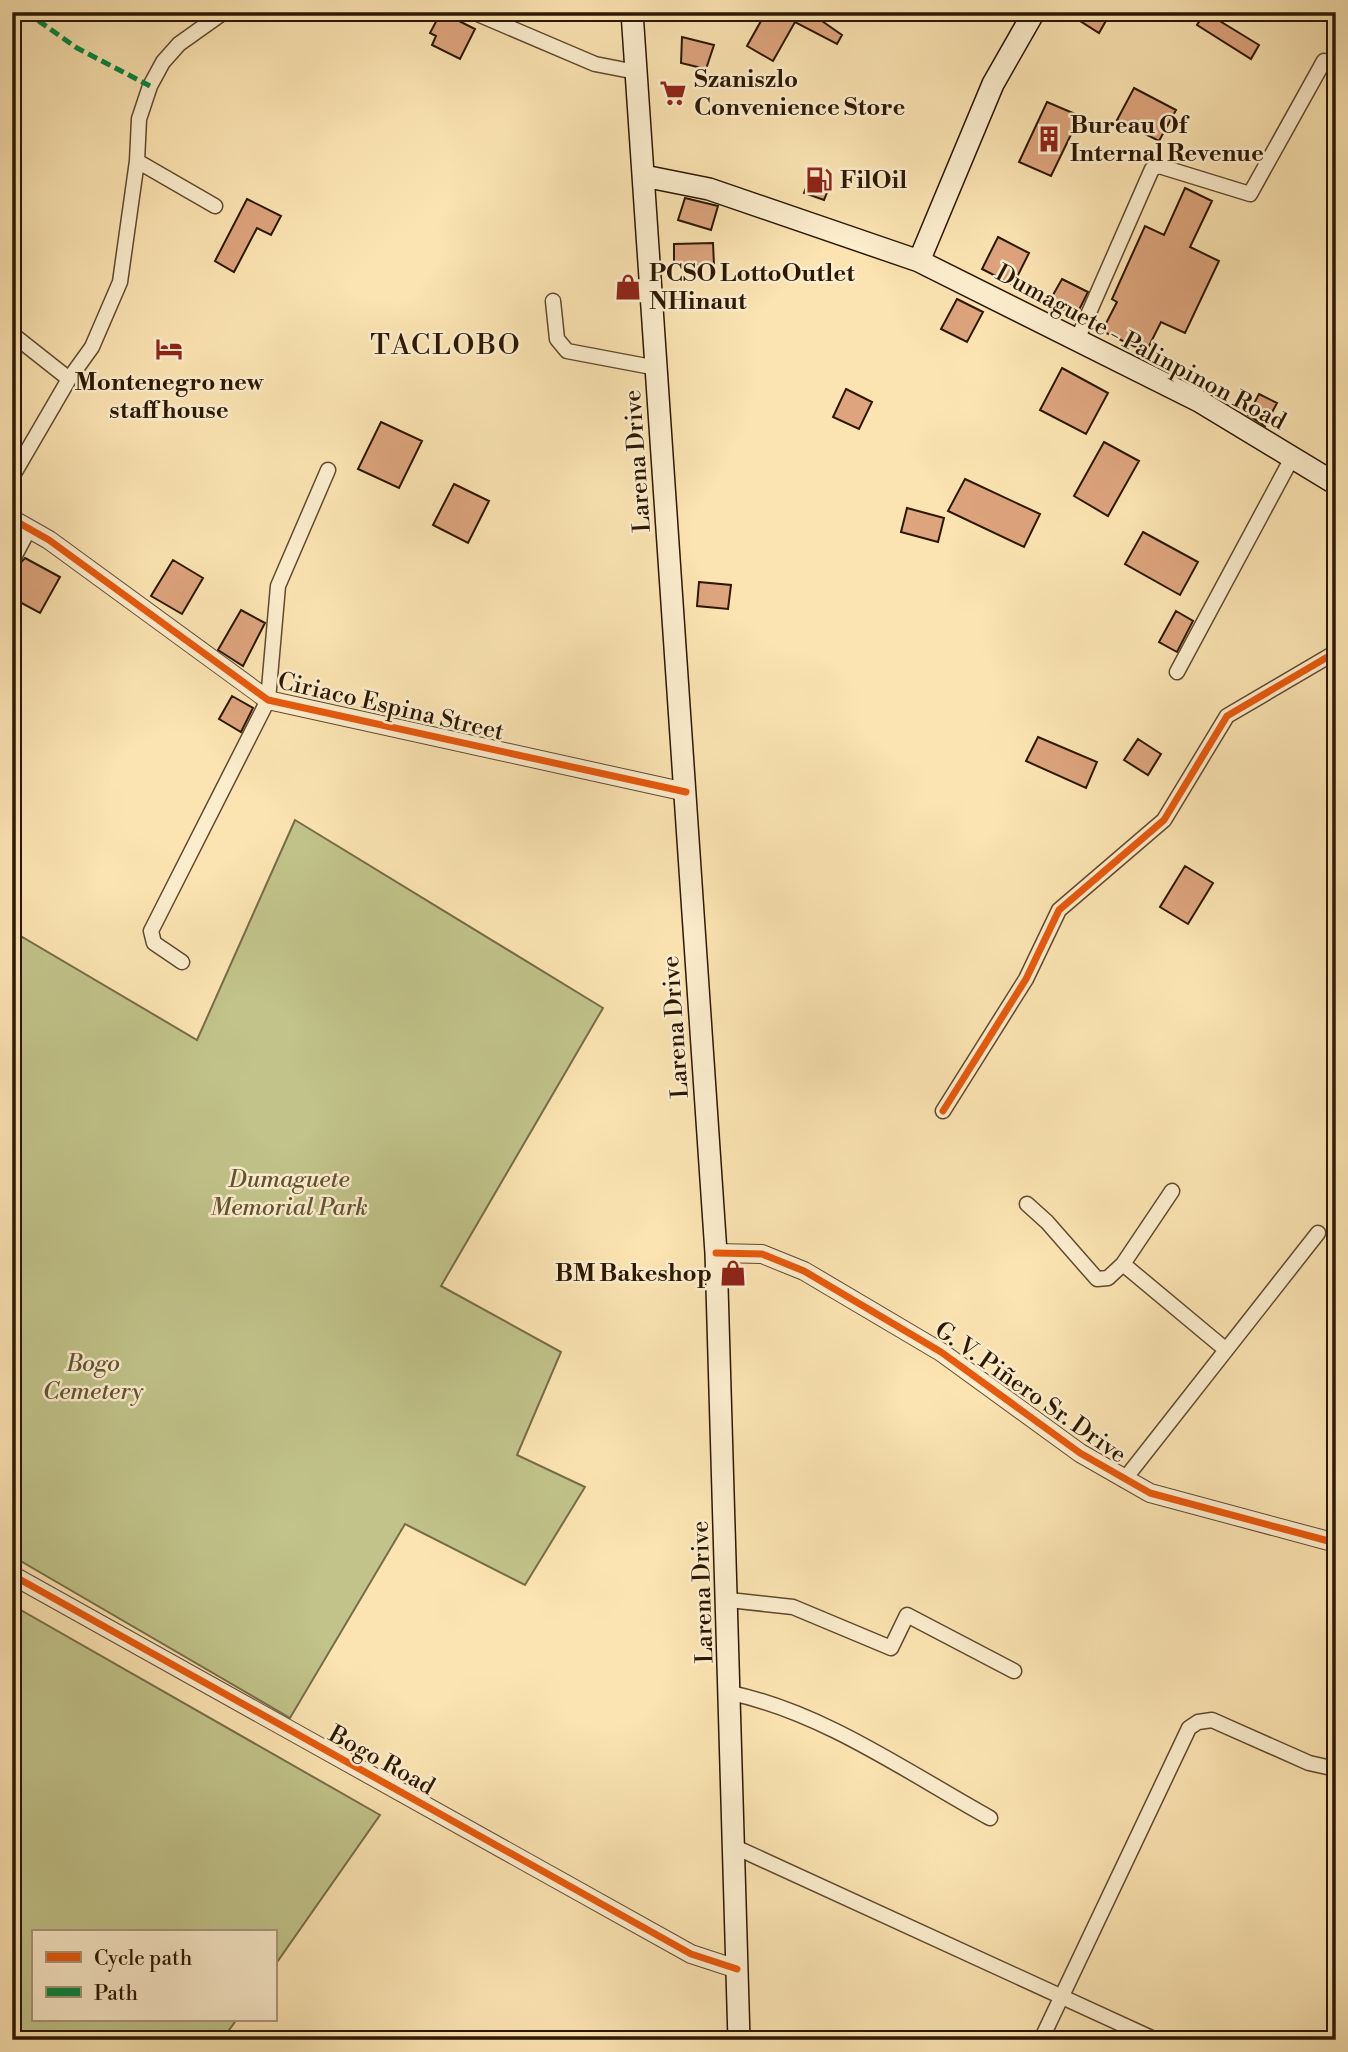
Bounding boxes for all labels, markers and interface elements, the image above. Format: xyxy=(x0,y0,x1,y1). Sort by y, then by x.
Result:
place label: Szaniszlo Convenience Store xyxy=(694,65,905,123)
supermarket icon: Szaniszlo Convenience Store xyxy=(658,78,688,108)
place label: Bureau Of Internal Revenue xyxy=(1070,111,1264,169)
building icon: Bureau Of Internal Revenue xyxy=(1034,124,1064,154)
fuel station icon: FilOil xyxy=(804,165,834,195)
place label: FilOil xyxy=(840,166,907,196)
street label: Dumaguete - Palinpinon Road xyxy=(990,258,1291,438)
place label: PCSO LottoOutlet NHinaut xyxy=(649,259,855,317)
shop icon: PCSO LottoOutlet NHinaut xyxy=(613,272,643,302)
district label: TACLOBO xyxy=(370,328,522,363)
hotel icon: Montenegro new staff house xyxy=(154,334,184,364)
place label: Montenegro new staff house xyxy=(75,368,265,426)
street label: Larena Drive xyxy=(618,389,658,533)
street label: Ciriaco Espina Street xyxy=(275,666,507,748)
street label: Larena Drive xyxy=(656,955,696,1099)
park label: Dumaguete Memorial Park xyxy=(210,1165,368,1223)
shop icon: BM Bakeshop xyxy=(718,1258,748,1288)
place label: BM Bakeshop xyxy=(555,1259,712,1289)
street label: G. V. Piñero Sr. Drive xyxy=(929,1315,1132,1470)
park label: Bogo Cemetery xyxy=(43,1349,144,1407)
street label: Larena Drive xyxy=(686,1520,720,1664)
street label: Bogo Road xyxy=(322,1719,440,1803)
legend xyxy=(32,1930,276,2021)
text: Cycle path xyxy=(94,1946,193,1972)
text: Path xyxy=(94,1981,139,2007)

